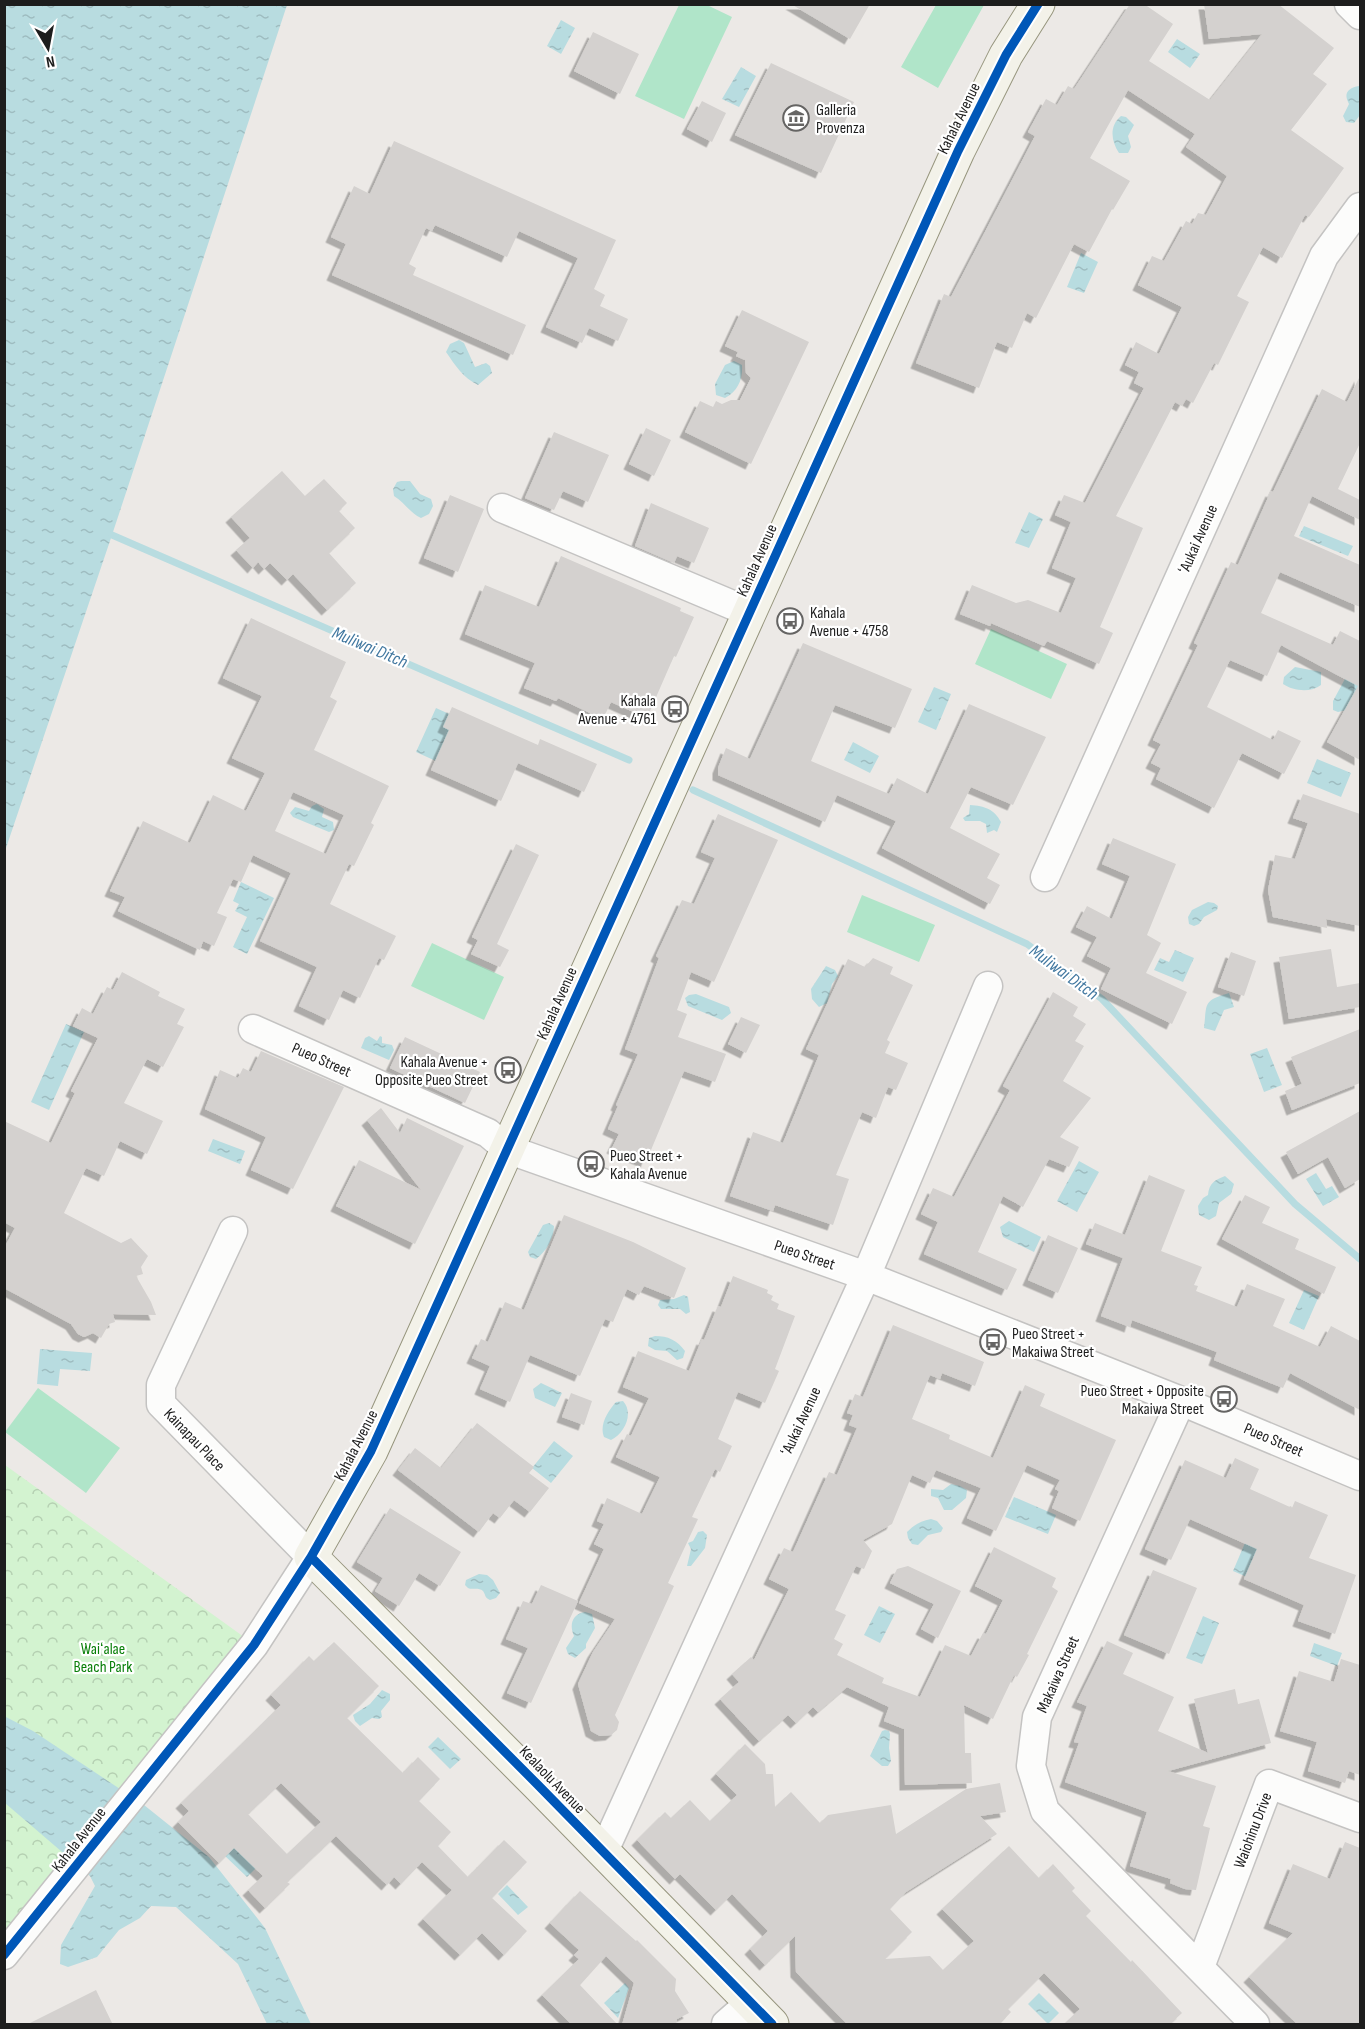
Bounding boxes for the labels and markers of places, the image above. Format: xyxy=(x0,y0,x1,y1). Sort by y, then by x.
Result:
place label: Galleria Provenza xyxy=(816,101,865,138)
museum icon: Galleria Provenza xyxy=(781,103,811,133)
place label: Kahala Avenue + 4758 xyxy=(809,604,888,641)
bus stop icon: Kahala Avenue + 4758 xyxy=(775,606,805,636)
place label: Kahala Avenue + 4761 xyxy=(577,692,656,729)
bus stop icon: Kahala Avenue + 4761 xyxy=(660,694,690,724)
place label: Kahala Avenue + Opposite Pueo Street xyxy=(375,1053,488,1090)
bus stop icon: Kahala Avenue + Opposite Pueo Street xyxy=(493,1055,523,1085)
place label: Pueo Street + Kahala Avenue xyxy=(610,1147,687,1184)
bus stop icon: Pueo Street + Kahala Avenue xyxy=(576,1149,606,1179)
place label: Pueo Street + Makaiwa Street xyxy=(1012,1325,1094,1362)
bus stop icon: Pueo Street + Makaiwa Street xyxy=(978,1327,1008,1357)
place label: Pueo Street + Opposite Makaiwa Street xyxy=(1081,1382,1204,1419)
bus stop icon: Pueo Street + Opposite Makaiwa Street xyxy=(1209,1384,1239,1414)

